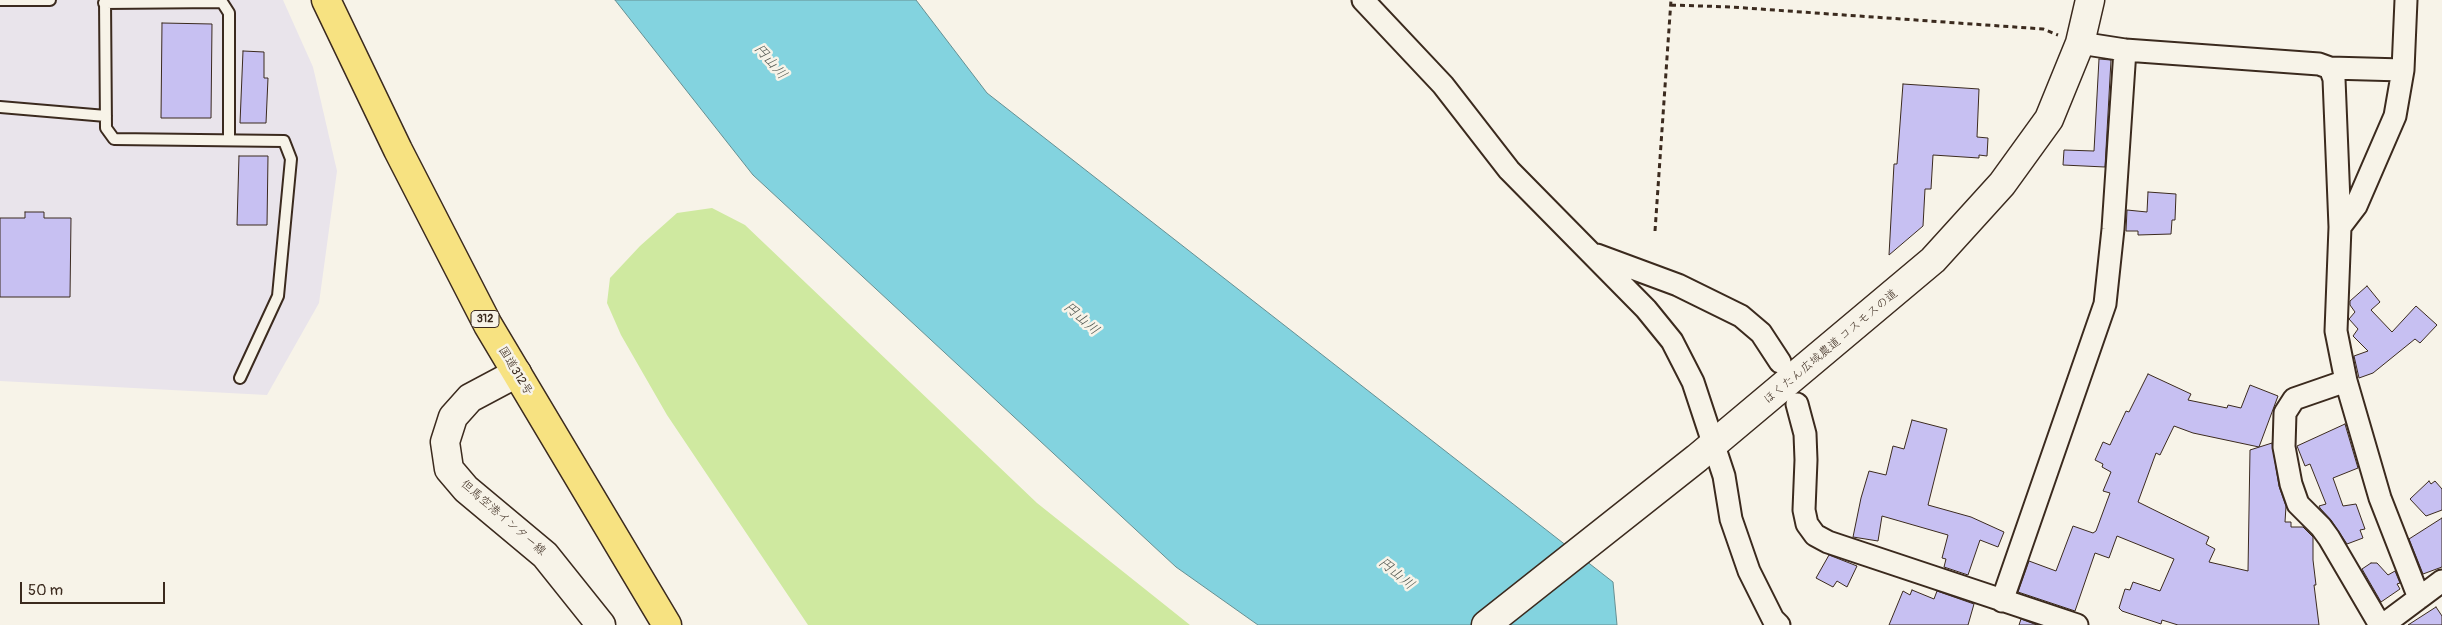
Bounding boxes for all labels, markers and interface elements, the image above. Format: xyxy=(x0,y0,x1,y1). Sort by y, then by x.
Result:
water label: 円山川 xyxy=(750,41,790,83)
street label: ほくたん広域農道 コスモスの道 xyxy=(1761,287,1901,407)
water label: 円山川 xyxy=(1060,299,1102,339)
road number: 312 xyxy=(471,310,499,328)
street label: 国道312号 xyxy=(495,344,535,398)
street label: 但馬空港インター線 xyxy=(458,477,548,559)
water label: 円山川 xyxy=(1374,554,1418,594)
scale bar xyxy=(22,572,168,604)
text: 50 m xyxy=(28,581,63,600)

